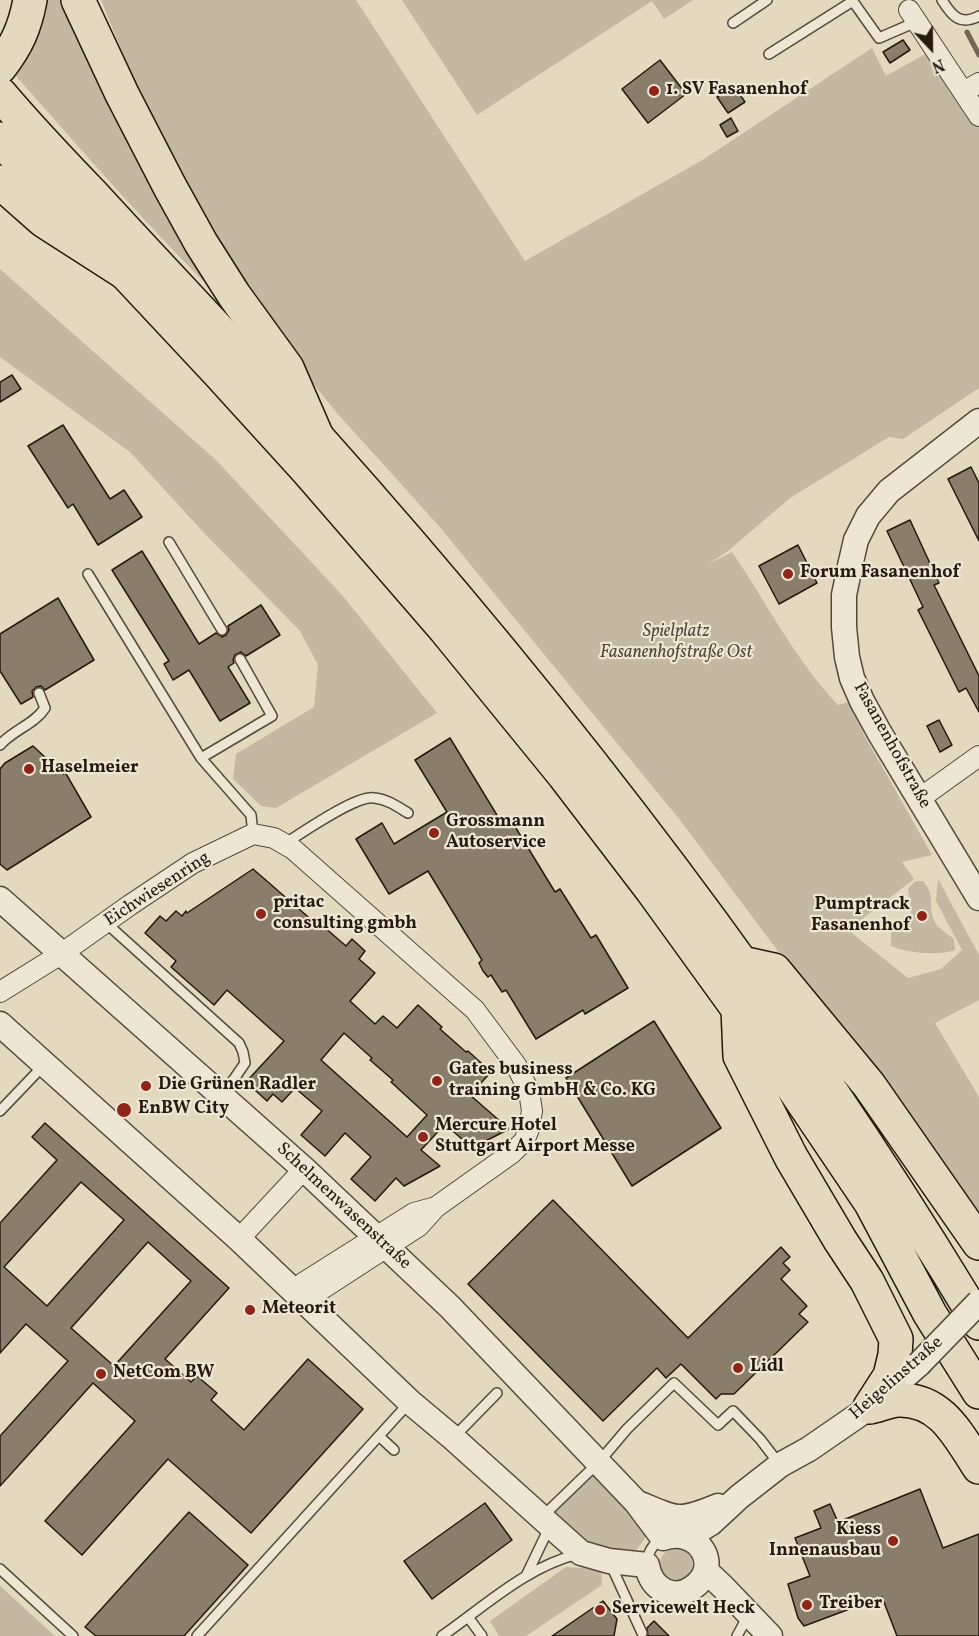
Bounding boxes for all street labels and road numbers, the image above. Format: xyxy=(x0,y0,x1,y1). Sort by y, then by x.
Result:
street label: Fasanenhofstraße xyxy=(847,679,935,813)
street label: Eichwiesenring xyxy=(101,848,215,932)
street label: Schelmenwasenstraße xyxy=(271,1139,415,1275)
street label: Heigelinstraße xyxy=(846,1333,948,1425)

